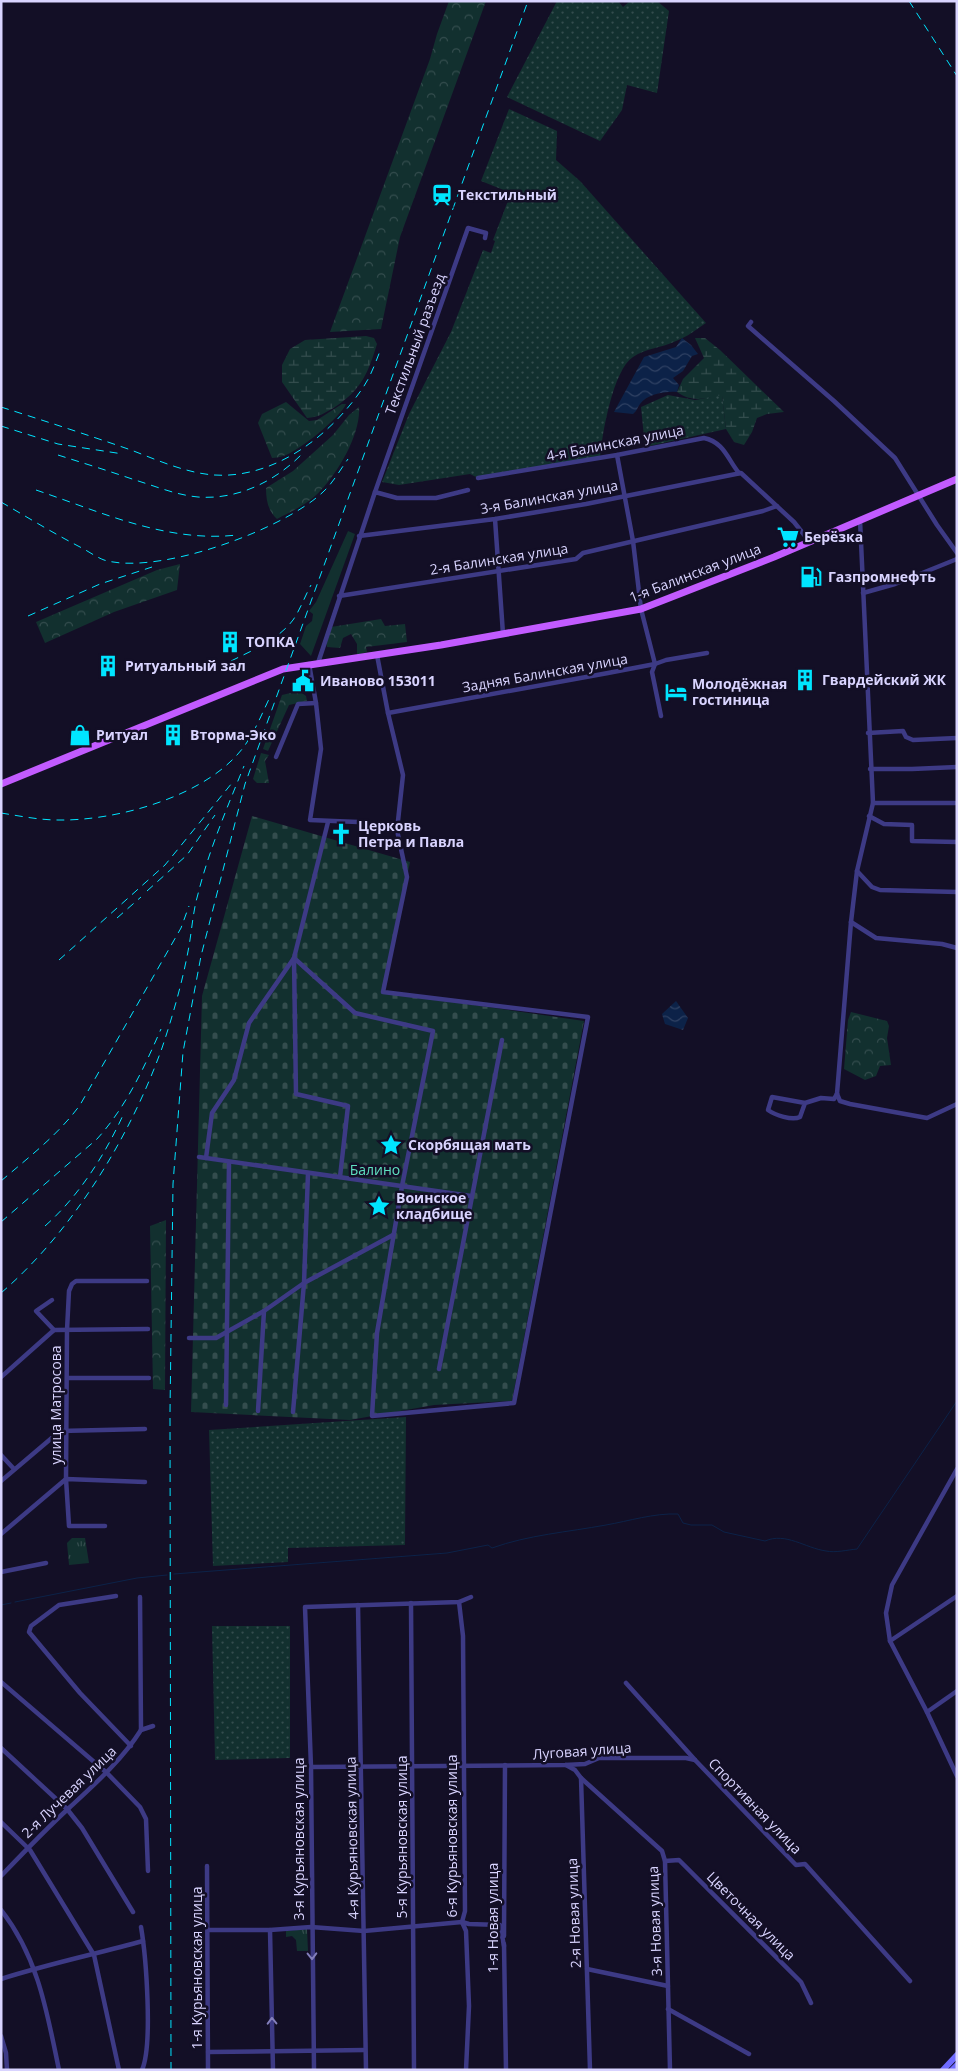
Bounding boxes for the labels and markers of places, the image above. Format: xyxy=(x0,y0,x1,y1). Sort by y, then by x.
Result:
station icon: Текстильный xyxy=(429,182,455,208)
place label: Текстильный xyxy=(458,185,557,204)
supermarket icon: Берёзка xyxy=(775,524,801,550)
place label: Берёзка xyxy=(804,527,863,546)
fuel station icon: Газпромнефть xyxy=(798,564,824,590)
place label: Газпромнефть xyxy=(828,567,936,586)
building icon: ТОПКА xyxy=(217,629,243,655)
place label: ТОПКА xyxy=(246,632,295,651)
building icon: Ритуальный зал xyxy=(95,653,121,679)
place label: Ритуальный зал xyxy=(125,656,246,675)
building icon: Гвардейский ЖК xyxy=(792,667,818,693)
public building icon: Иваново 153011 xyxy=(290,668,316,694)
place label: Гвардейский ЖК xyxy=(822,670,946,689)
place label: Иваново 153011 xyxy=(320,671,436,690)
place label: Молодёжная гостиница xyxy=(692,674,787,709)
hotel icon: Молодёжная гостиница xyxy=(663,679,689,705)
shop icon: Ритуал xyxy=(67,722,93,748)
building icon: Вторма-Эко xyxy=(160,722,186,748)
place label: Ритуал xyxy=(96,725,148,744)
place label: Вторма-Эко xyxy=(190,725,276,744)
place label: Церковь Петра и Павла xyxy=(358,816,464,851)
church icon: Церковь Петра и Павла xyxy=(328,821,354,847)
place icon: Скорбящая мать xyxy=(378,1132,404,1158)
place label: Скорбящая мать xyxy=(408,1135,531,1154)
place label: Воинское кладбище xyxy=(396,1188,472,1223)
place icon: Воинское кладбище xyxy=(366,1193,392,1219)

